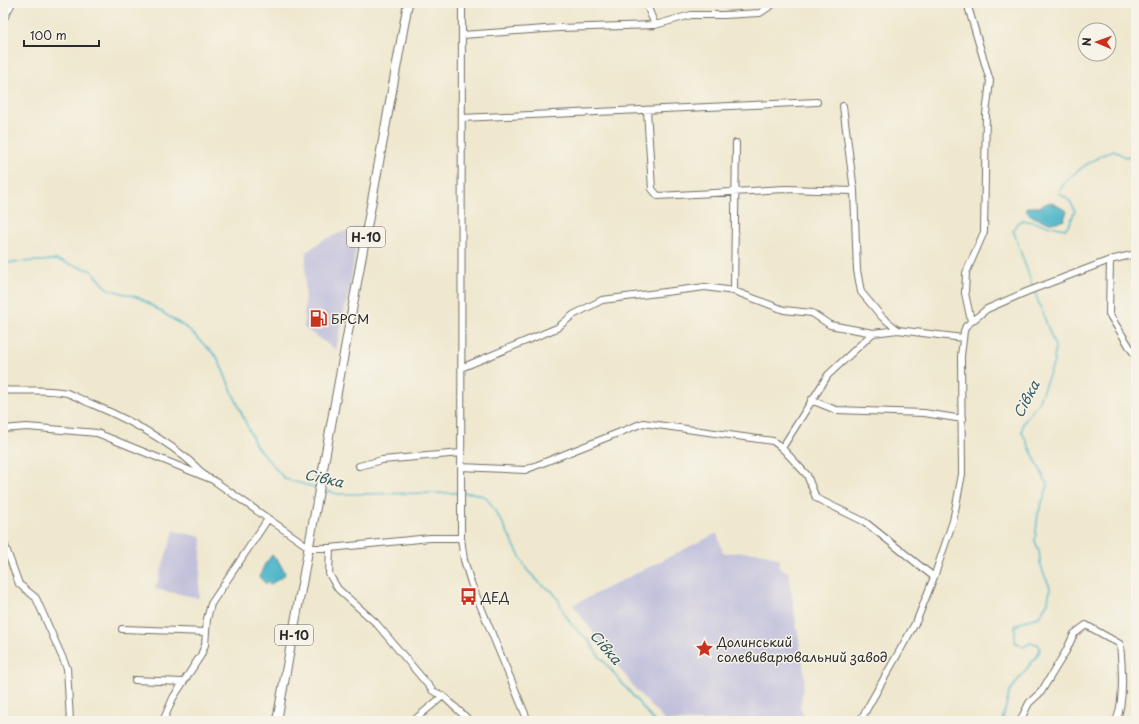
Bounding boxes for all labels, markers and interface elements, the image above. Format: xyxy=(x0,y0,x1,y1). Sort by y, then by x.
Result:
scale bar xyxy=(24,22,99,48)
north arrow xyxy=(1077,22,1117,62)
text: 100 m xyxy=(30,26,67,44)
text: N xyxy=(1078,37,1095,46)
road number: Н-10 xyxy=(347,227,385,247)
fuel station icon: БРСМ xyxy=(308,308,328,328)
place label: БРСМ xyxy=(331,309,369,328)
water label: Сівка xyxy=(1008,375,1045,421)
water label: Сівка xyxy=(302,463,347,493)
bus stop icon: ДЕД xyxy=(458,586,478,606)
place label: ДЕД xyxy=(480,587,509,606)
road number: Н-10 xyxy=(275,625,313,645)
water label: Сівка xyxy=(585,625,628,670)
place label: Долинський солевиварювальний завод xyxy=(716,632,888,666)
place icon: Долинський солевиварювальний завод xyxy=(694,638,714,658)

